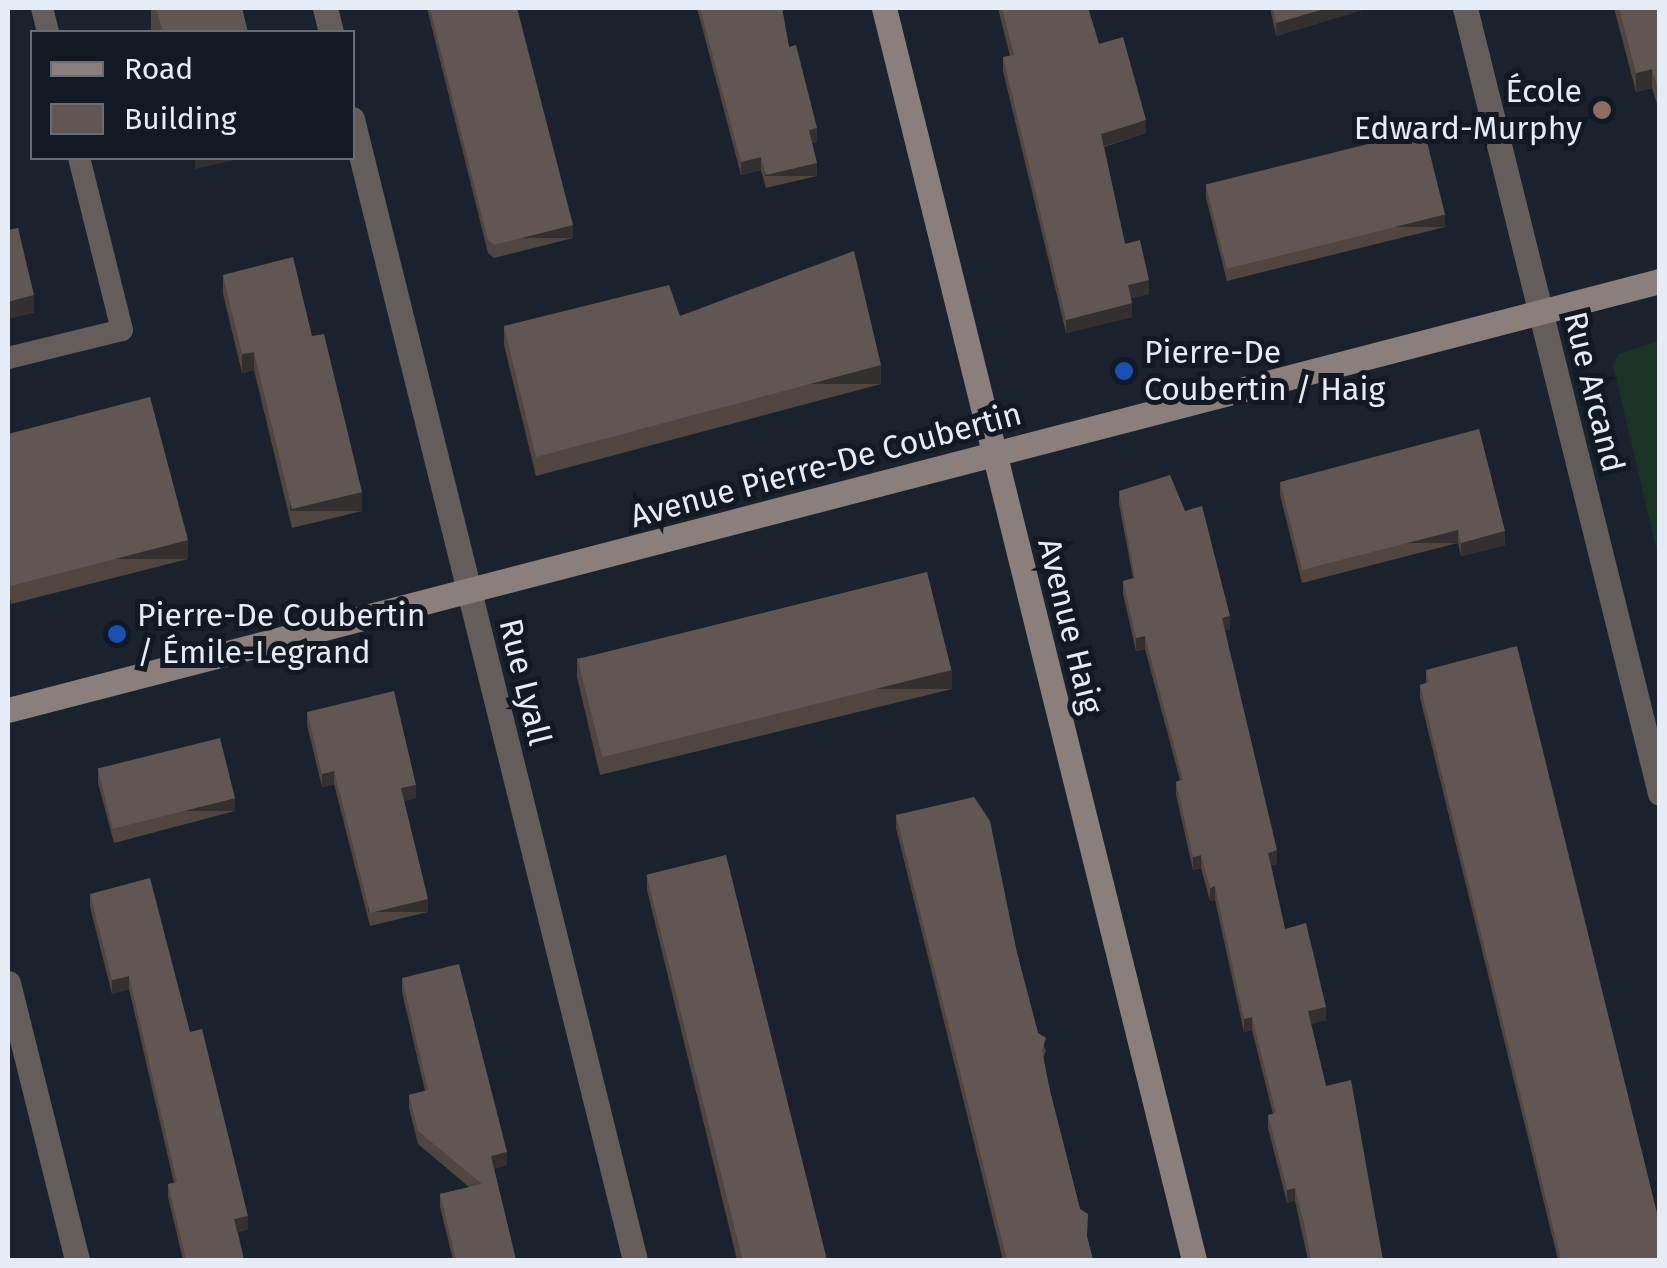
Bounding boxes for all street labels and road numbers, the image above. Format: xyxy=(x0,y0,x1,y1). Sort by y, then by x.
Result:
street label: Rue Arcand xyxy=(1556,308,1632,476)
street label: Avenue Pierre-De Coubertin xyxy=(626,394,1026,536)
street label: Avenue Haig xyxy=(1030,534,1110,718)
street label: Rue Lyall xyxy=(491,615,559,749)

